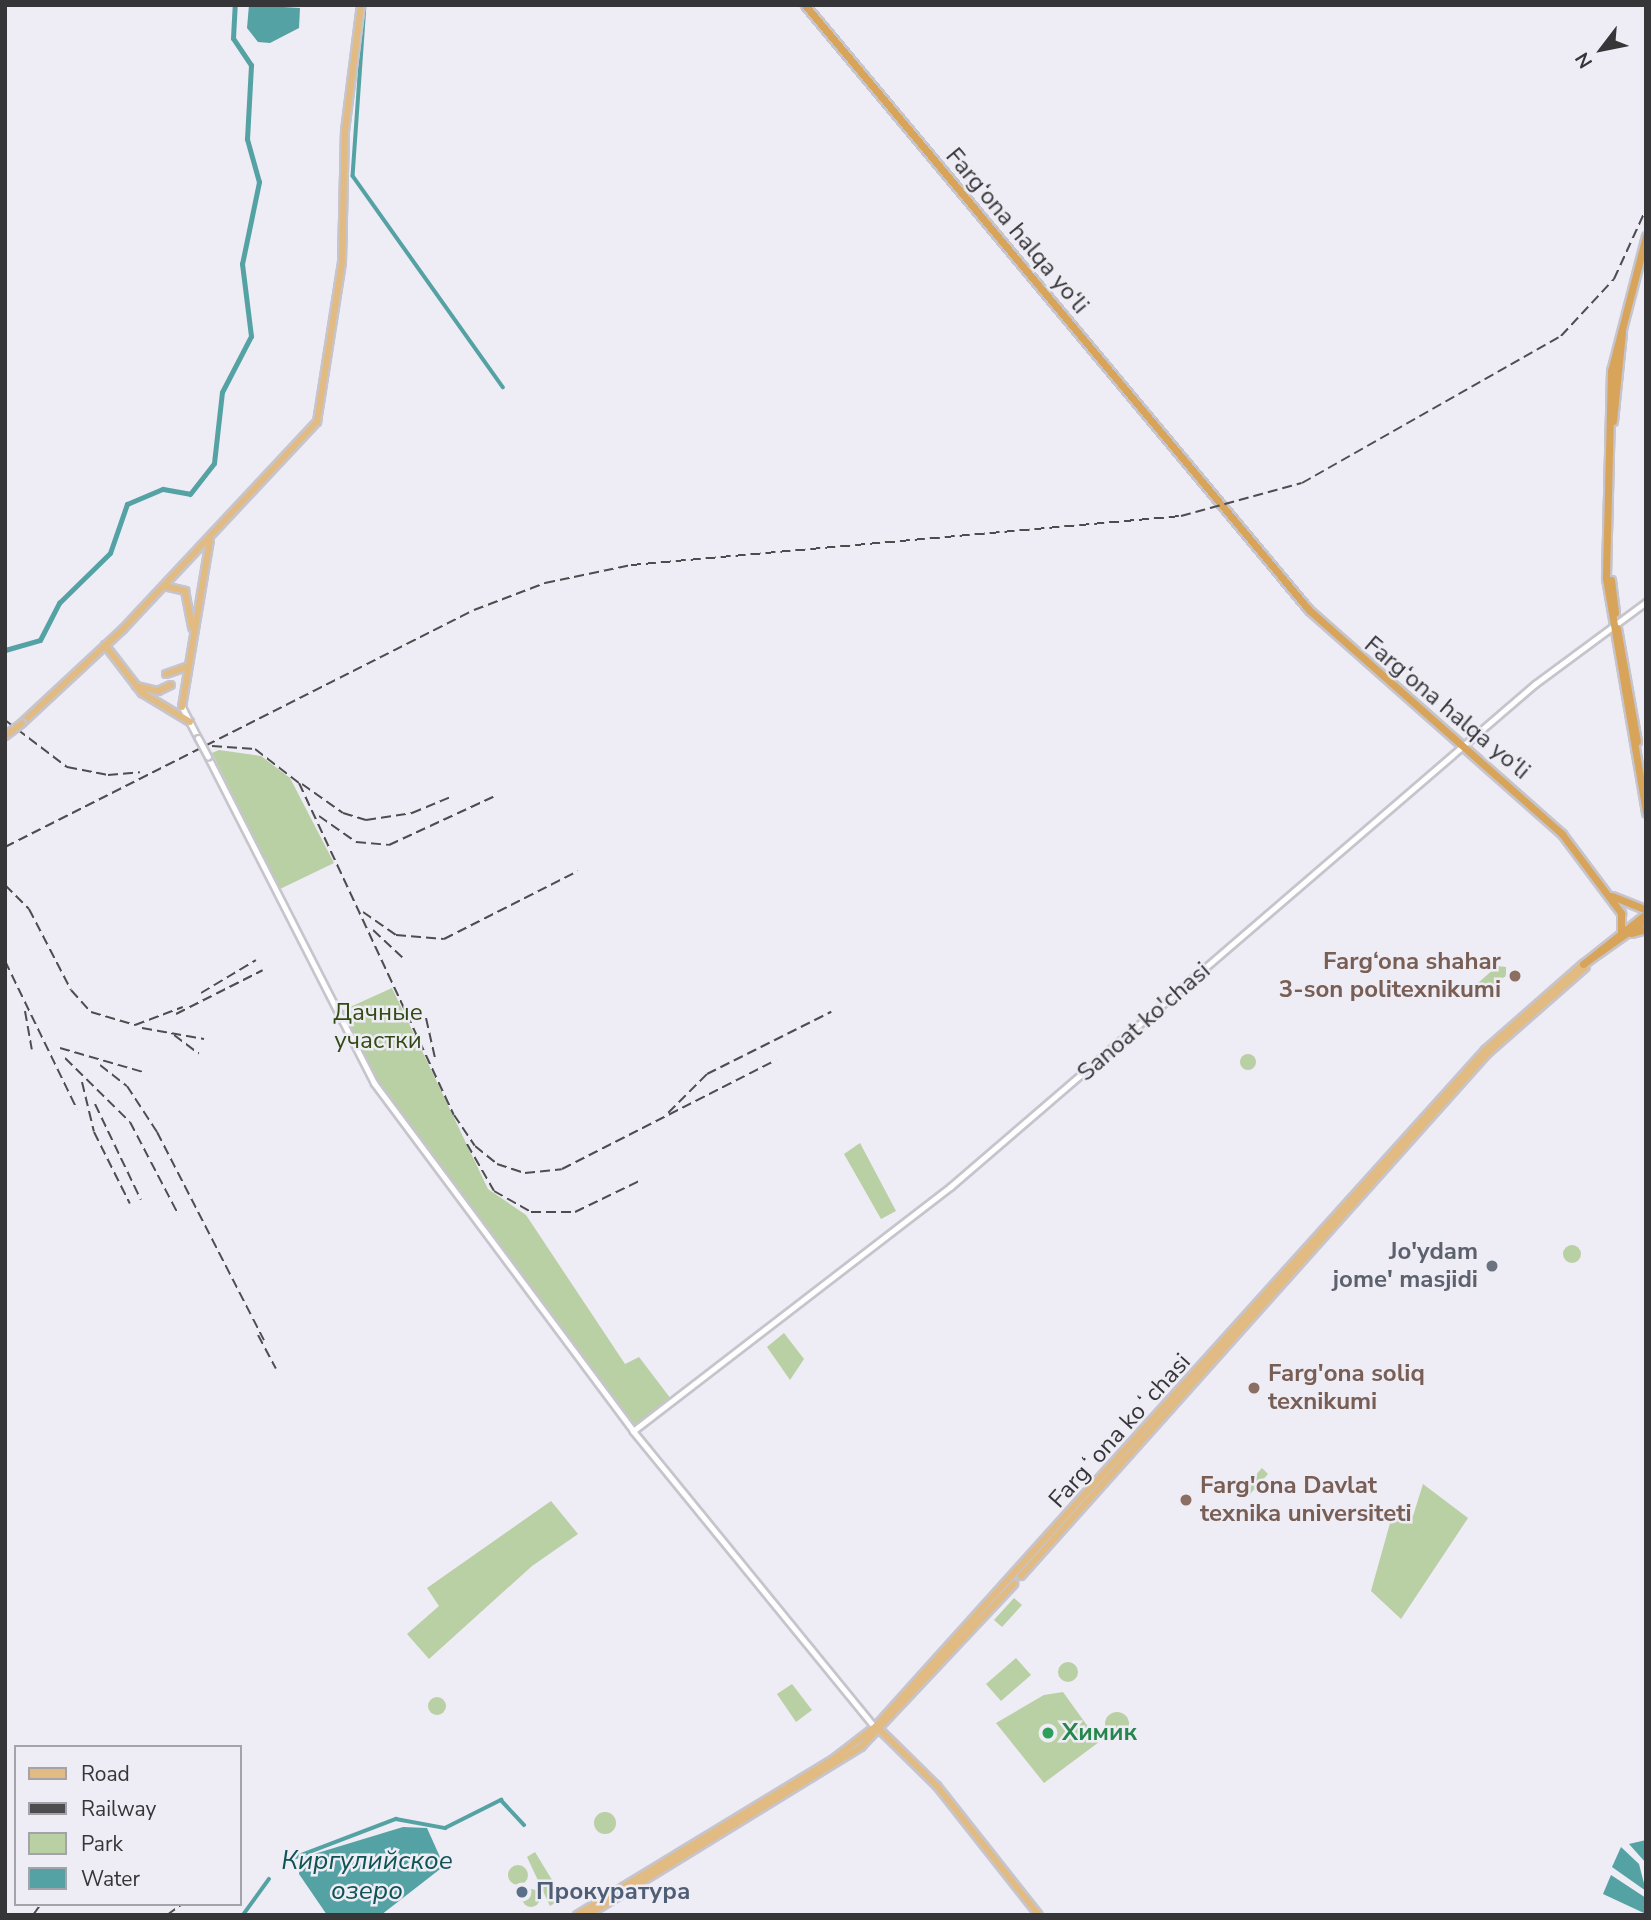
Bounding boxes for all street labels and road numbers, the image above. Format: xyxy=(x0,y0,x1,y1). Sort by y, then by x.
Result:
street label: Farg‘ona halqa yo‘li xyxy=(939,142,1095,320)
street label: Farg‘ona halqa yo‘li xyxy=(1358,630,1536,786)
street label: Sanoat ko'chasi xyxy=(1072,956,1216,1088)
street label: Fargʻona koʻchasi xyxy=(1043,1348,1197,1514)

